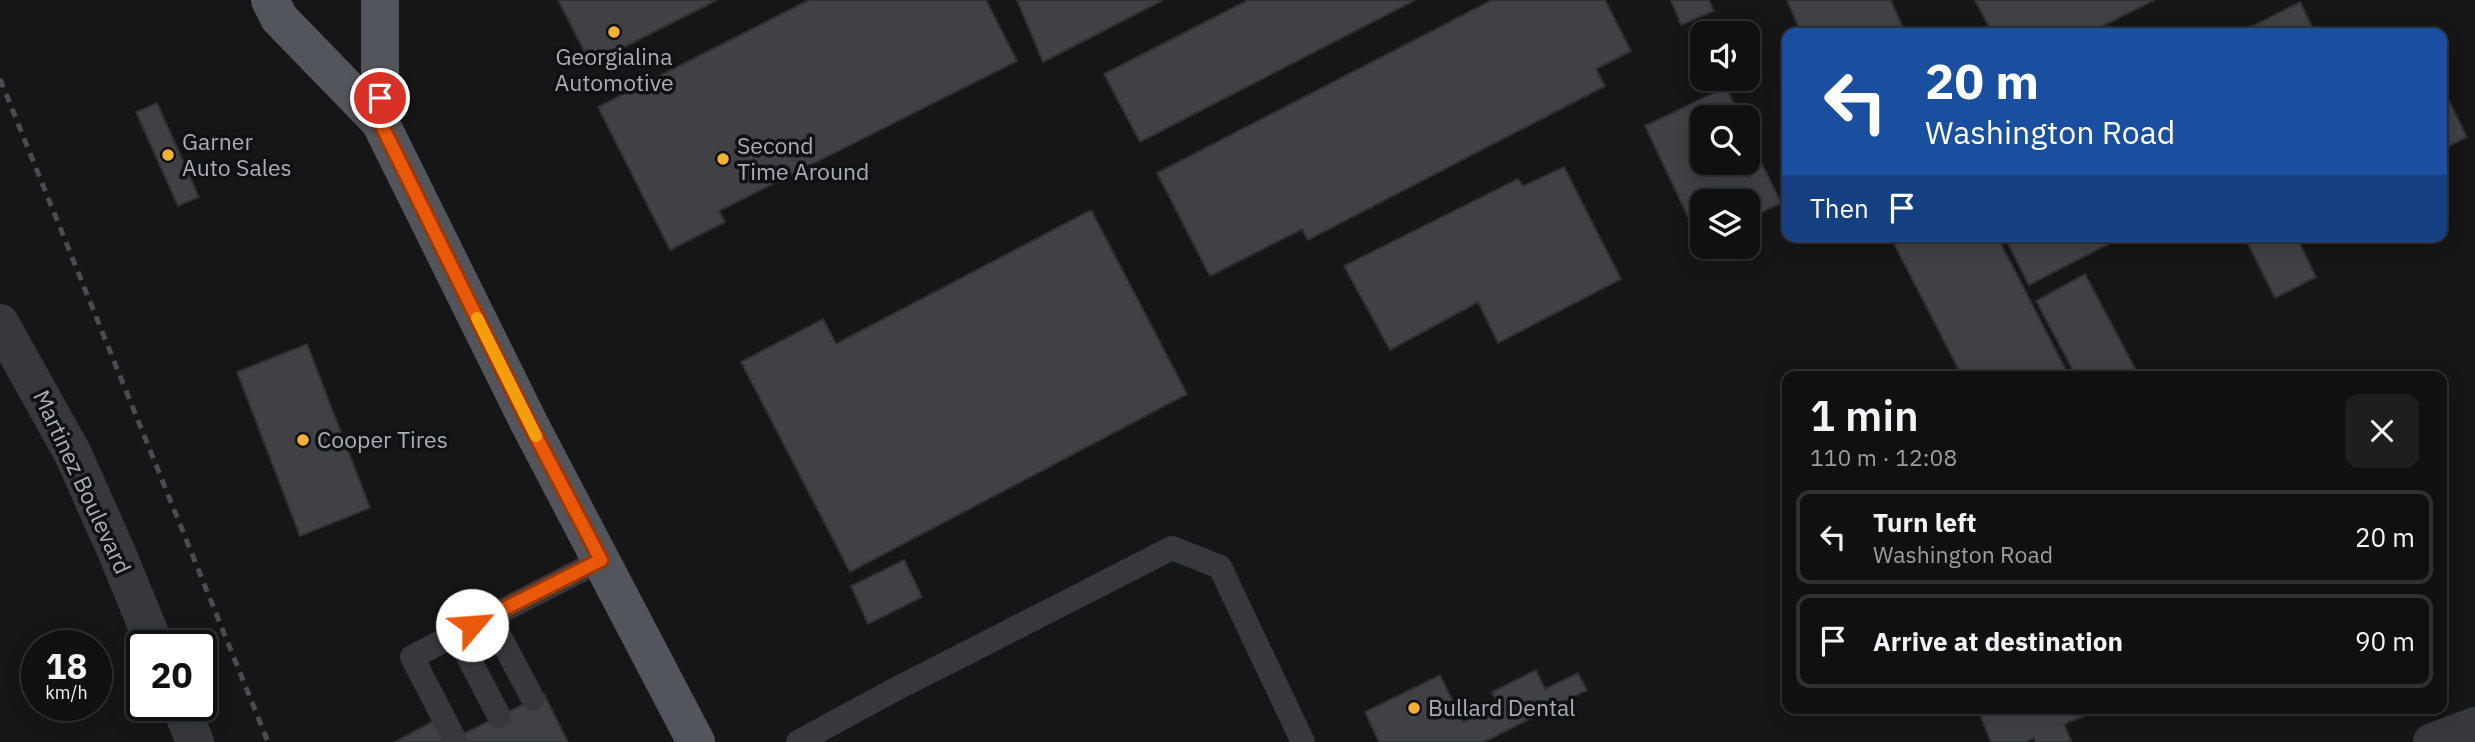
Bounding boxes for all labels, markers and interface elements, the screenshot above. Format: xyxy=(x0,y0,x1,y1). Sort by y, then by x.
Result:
map controls xyxy=(1690,21,1760,259)
button: sound xyxy=(1690,21,1760,91)
marker: Georgialina Automotive xyxy=(606,24,622,40)
place label: Georgialina Automotive xyxy=(554,41,674,97)
text: 20 m xyxy=(1925,49,2039,112)
icon: left xyxy=(1810,56,1901,147)
pin xyxy=(350,68,410,128)
icon: arrive xyxy=(361,79,399,117)
button: search xyxy=(1690,105,1760,175)
text: Washington Road xyxy=(1925,111,2175,153)
place label: Garner Auto Sales xyxy=(182,126,292,182)
place label: Second Time Around xyxy=(737,130,869,186)
marker: Garner Auto Sales xyxy=(160,147,176,163)
marker: Second Time Around xyxy=(715,151,731,167)
button: layers xyxy=(1690,189,1760,259)
icon: arrive xyxy=(1883,189,1921,227)
text: Then xyxy=(1810,191,1869,225)
street label: Martinez Boulevard xyxy=(27,385,139,578)
text: 1 min xyxy=(1810,388,1919,443)
button: close xyxy=(2345,394,2419,468)
place label: Cooper Tires xyxy=(317,424,448,454)
marker: Cooper Tires xyxy=(295,432,311,448)
text: 110 m · 12:08 xyxy=(1810,442,1957,472)
text: Turn left xyxy=(1873,505,1976,539)
icon: left xyxy=(1814,518,1852,556)
text: 20 m xyxy=(2355,520,2415,554)
text: Washington Road xyxy=(1873,539,2053,569)
position arrow xyxy=(435,588,509,662)
icon: arrive xyxy=(1814,622,1852,660)
text: Arrive at destination xyxy=(1873,624,2123,658)
text: 90 m xyxy=(2355,624,2415,658)
speed limit sign: 20 xyxy=(126,630,217,721)
text: 18 xyxy=(45,643,88,689)
text: km/h xyxy=(45,681,88,704)
place label: Bullard Dental xyxy=(1428,692,1576,722)
marker: Bullard Dental xyxy=(1406,700,1422,716)

